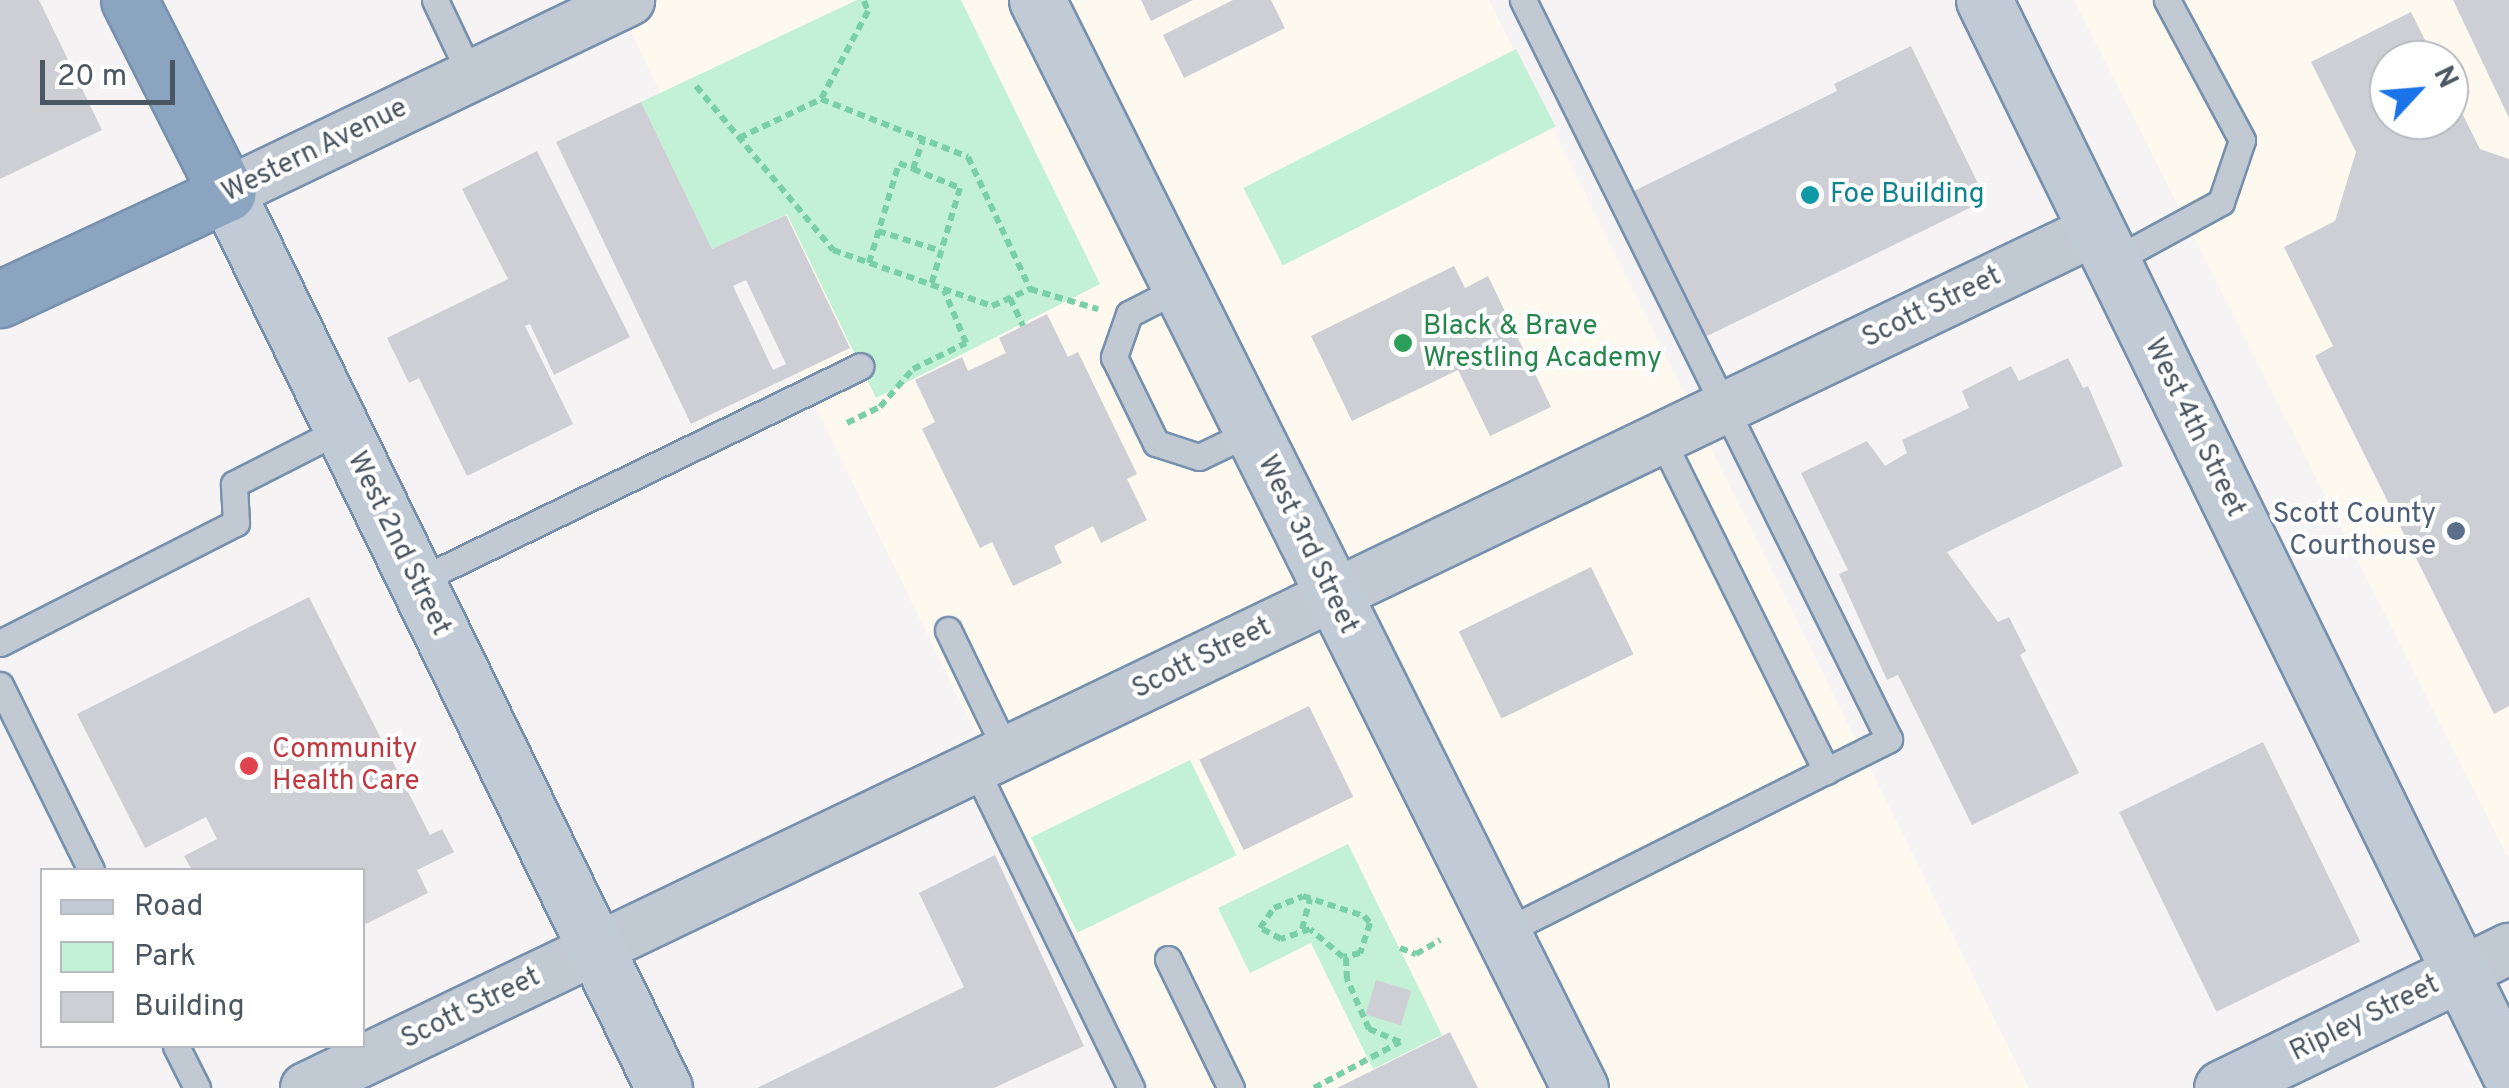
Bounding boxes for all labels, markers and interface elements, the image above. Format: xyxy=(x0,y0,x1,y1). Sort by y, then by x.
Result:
scale bar xyxy=(45,40,180,102)
north arrow xyxy=(2369,40,2469,140)
text: 20 m xyxy=(57,59,127,96)
text: N xyxy=(2424,61,2465,95)
street label: Western Avenue xyxy=(216,91,414,211)
place label: Foe Building xyxy=(1830,178,1985,212)
marker: Foe Building xyxy=(1799,184,1821,206)
street label: Scott Street xyxy=(1857,260,2007,356)
place label: Black & Brave Wrestling Academy xyxy=(1423,310,1663,376)
marker: Black & Brave Wrestling Academy xyxy=(1392,332,1414,354)
street label: West 4th Street xyxy=(2136,333,2252,523)
street label: West 2nd Street xyxy=(339,447,457,641)
street label: West 3rd Street xyxy=(1249,450,1365,640)
place label: Scott County Courthouse xyxy=(2273,498,2436,564)
marker: Scott County Courthouse xyxy=(2445,520,2467,542)
street label: Scott Street xyxy=(1127,611,1277,707)
place label: Community Health Care xyxy=(272,733,419,799)
marker: Community Health Care xyxy=(236,753,262,779)
legend xyxy=(40,868,365,1048)
text: Road xyxy=(134,889,203,926)
text: Park xyxy=(134,939,196,976)
street label: Scott Street xyxy=(396,961,546,1057)
street label: Ripley Street xyxy=(2285,968,2445,1070)
text: Building xyxy=(134,989,245,1026)

